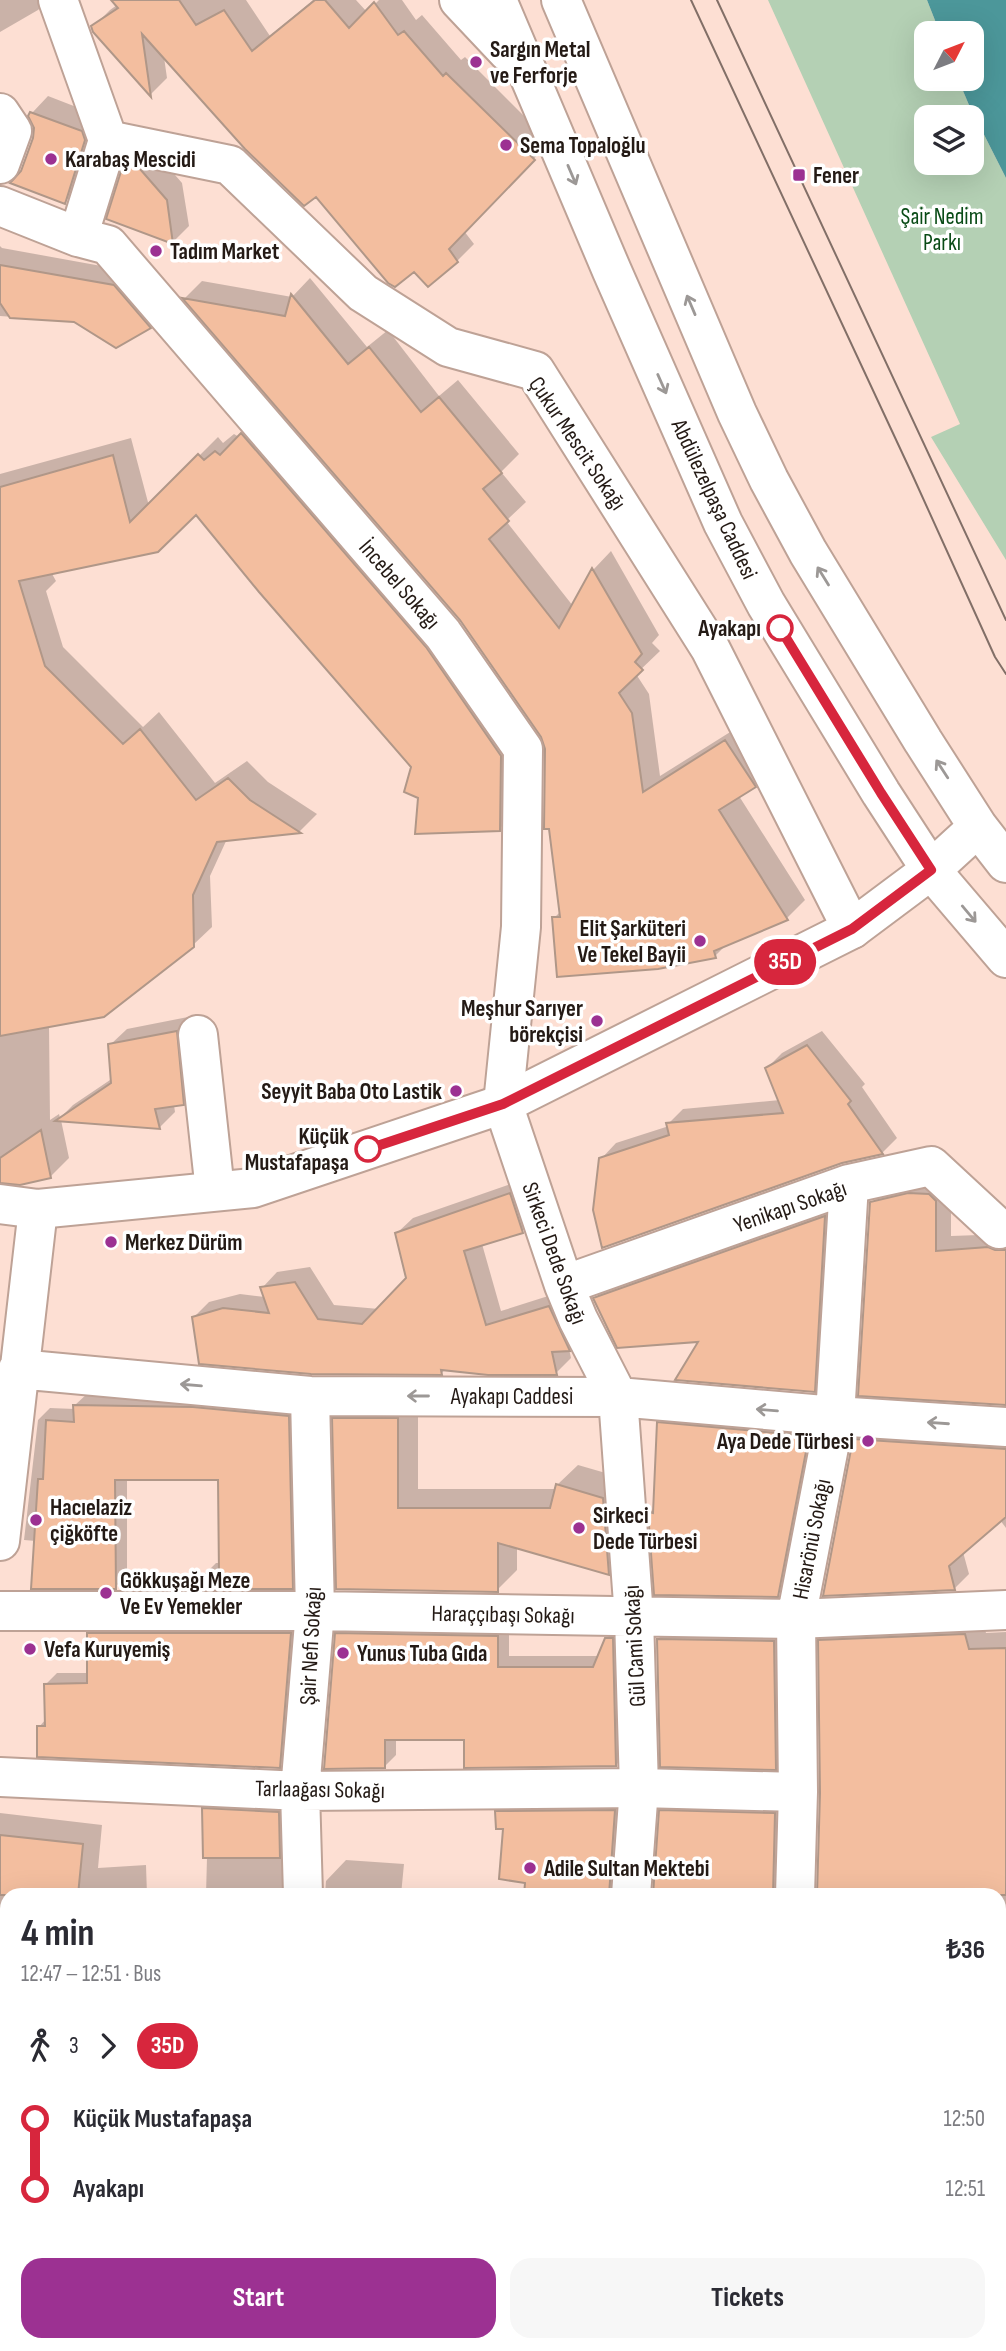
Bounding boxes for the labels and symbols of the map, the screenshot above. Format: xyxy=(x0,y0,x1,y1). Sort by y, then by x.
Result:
north arrow xyxy=(914,21,984,91)
place label: Sargın Metal ve Ferforje xyxy=(490,36,591,90)
marker: Sargın Metal ve Ferforje xyxy=(468,54,484,70)
place label: Sema Topaloğlu xyxy=(520,132,645,160)
marker: Sema Topaloğlu xyxy=(498,137,514,153)
place label: Karabaş Mescidi xyxy=(65,146,196,174)
marker: Karabaş Mescidi xyxy=(43,151,59,167)
place label: Fener xyxy=(813,162,859,190)
one-way arrow xyxy=(566,164,579,186)
marker: Fener xyxy=(791,167,807,183)
park label: Şair Nedim Parkı xyxy=(901,203,983,257)
place label: Tadım Market xyxy=(170,238,280,266)
marker: Tadım Market xyxy=(148,243,164,259)
one-way arrow xyxy=(684,295,697,316)
street label: Çukur Mescit Sokağı xyxy=(522,371,632,516)
one-way arrow xyxy=(656,373,669,395)
street label: Abdülezelpaşa Caddesi xyxy=(664,414,763,584)
street label: İncebel Sokağı xyxy=(353,534,446,635)
one-way arrow xyxy=(815,566,829,586)
place label: Ayakapı xyxy=(697,615,761,643)
marker: Ayakapı xyxy=(767,615,793,641)
one-way arrow xyxy=(935,760,949,780)
one-way arrow xyxy=(961,904,977,922)
place label: Elit Şarküteri Ve Tekel Bayii xyxy=(577,915,686,969)
marker: Elit Şarküteri Ve Tekel Bayii xyxy=(692,933,708,949)
line badge: 35D xyxy=(745,939,825,985)
place label: Meşhur Sarıyer börekçisi xyxy=(461,995,583,1049)
marker: Meşhur Sarıyer börekçisi xyxy=(589,1013,605,1029)
place label: Seyyit Baba Oto Lastik xyxy=(261,1078,442,1106)
marker: Seyyit Baba Oto Lastik xyxy=(448,1083,464,1099)
place label: Küçük Mustafapaşa xyxy=(245,1123,349,1177)
marker: Küçük Mustafapaşa xyxy=(355,1136,381,1162)
street label: Yenikapı Sokağı xyxy=(730,1175,850,1239)
street label: Sirkeci Dede Sokağı xyxy=(515,1179,593,1328)
place label: Merkez Dürüm xyxy=(125,1229,242,1257)
marker: Merkez Dürüm xyxy=(103,1234,119,1250)
one-way arrow xyxy=(180,1378,202,1391)
street label: Ayakapı Caddesi xyxy=(450,1383,573,1411)
one-way arrow xyxy=(406,1389,429,1403)
one-way arrow xyxy=(756,1403,779,1416)
one-way arrow xyxy=(927,1416,950,1429)
place label: Aya Dede Türbesi xyxy=(716,1428,854,1456)
marker: Aya Dede Türbesi xyxy=(860,1433,876,1449)
street label: Hisarönü Sokağı xyxy=(787,1476,837,1602)
place label: Hacıelaziz çiğköfte xyxy=(50,1494,132,1548)
place label: Sirkeci Dede Türbesi xyxy=(593,1502,697,1556)
marker: Hacıelaziz çiğköfte xyxy=(28,1512,44,1528)
marker: Sirkeci Dede Türbesi xyxy=(571,1520,587,1536)
place label: Gökkuşağı Meze Ve Ev Yemekler xyxy=(120,1567,250,1621)
street label: Gül Cami Sokağı xyxy=(618,1584,652,1708)
marker: Gökkuşağı Meze Ve Ev Yemekler xyxy=(98,1585,114,1601)
street label: Şair Nefi Sokağı xyxy=(294,1586,328,1706)
street label: Haraççıbaşı Sokağı xyxy=(431,1600,575,1630)
place label: Vefa Kuruyemiş xyxy=(44,1636,171,1664)
place label: Yunus Tuba Gıda xyxy=(357,1640,487,1668)
marker: Vefa Kuruyemiş xyxy=(22,1641,38,1657)
marker: Yunus Tuba Gıda xyxy=(335,1645,351,1661)
street label: Tarlaağası Sokağı xyxy=(255,1775,385,1805)
place label: Adile Sultan Mektebi xyxy=(543,1855,710,1883)
marker: Adile Sultan Mektebi xyxy=(522,1860,538,1876)

